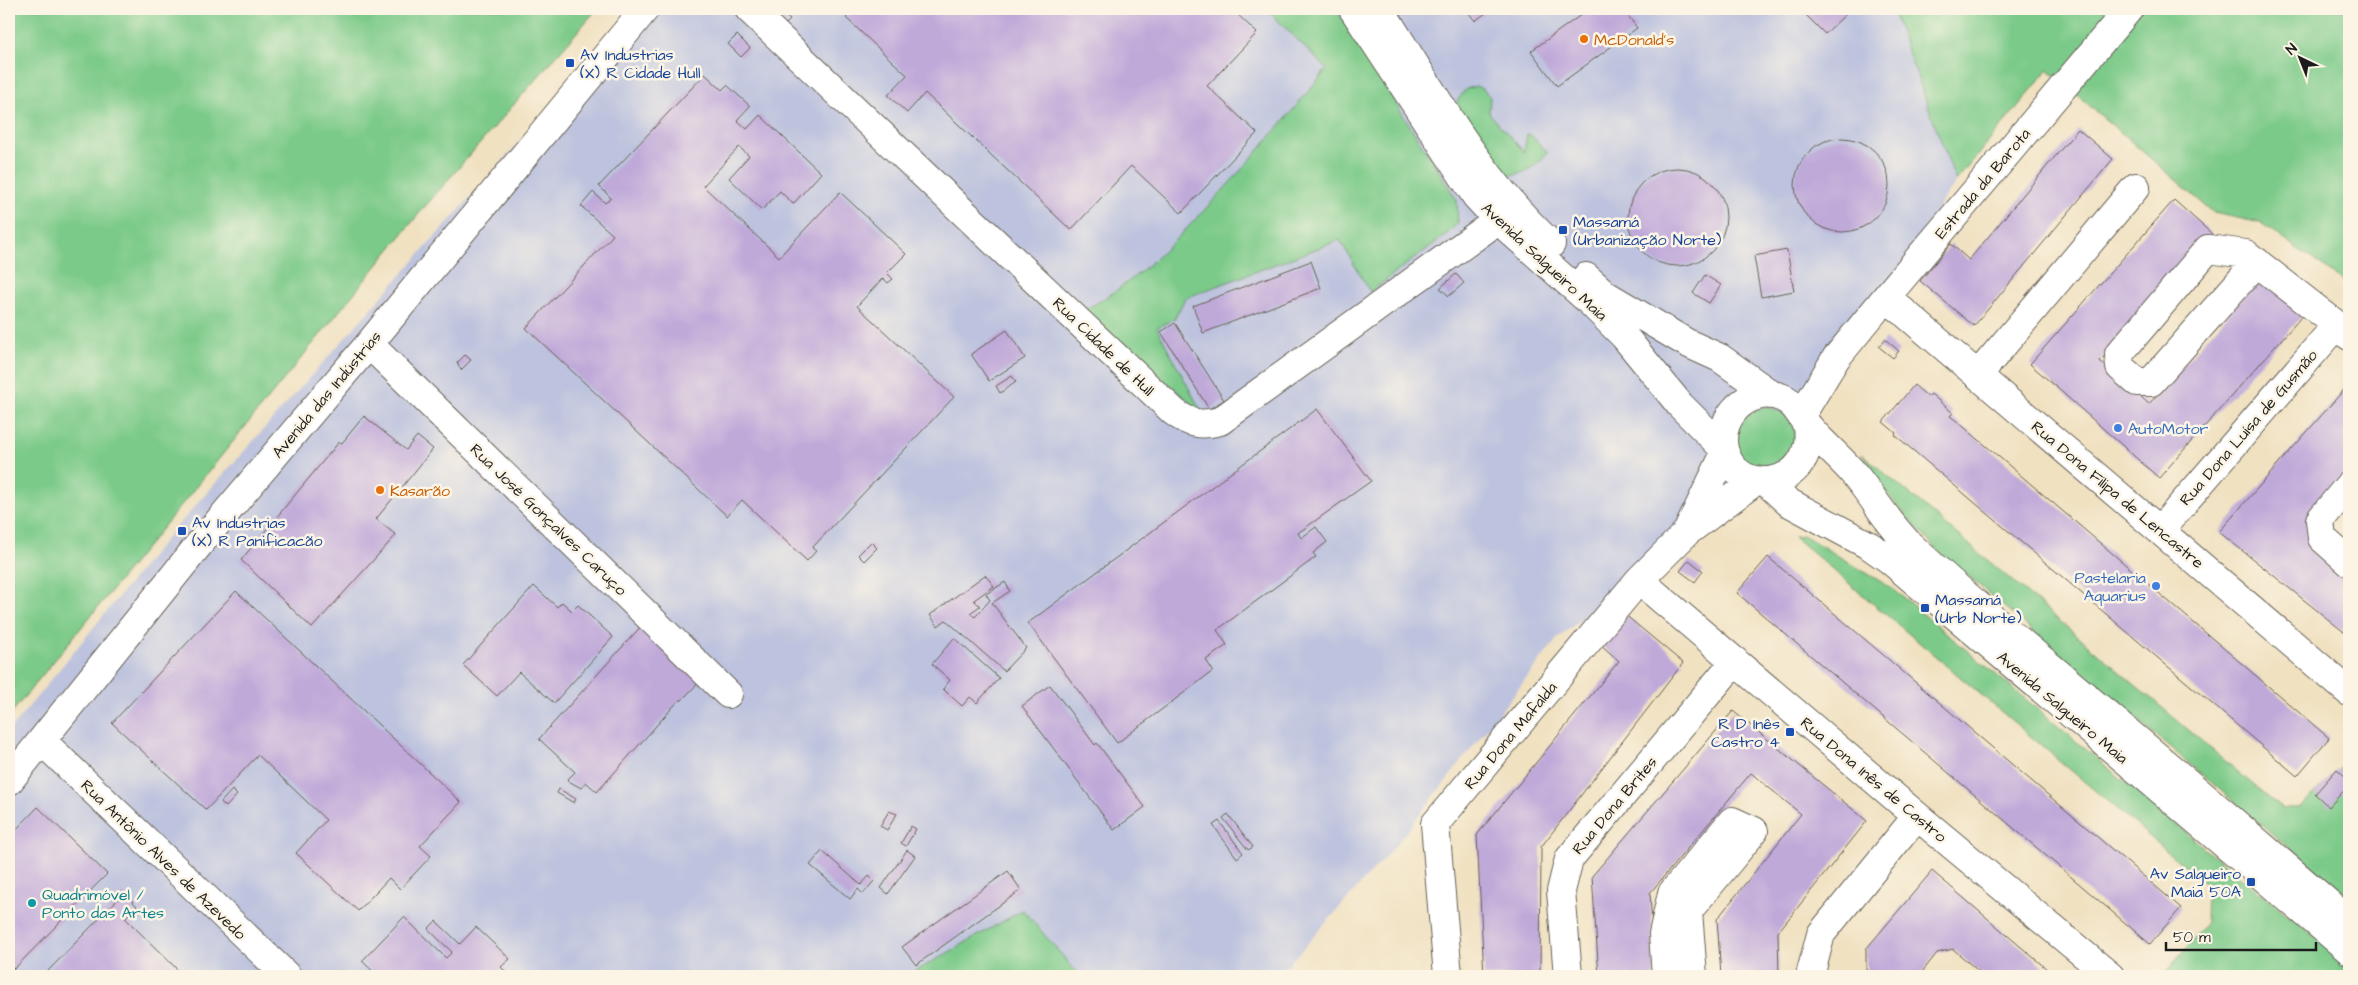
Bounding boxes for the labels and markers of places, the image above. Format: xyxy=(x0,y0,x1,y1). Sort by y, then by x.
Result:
place label: McDonald's xyxy=(1594,29,1674,51)
marker: McDonald's xyxy=(1578,33,1590,45)
place label: Av Industrias (X) R Cidade Hull xyxy=(580,44,700,84)
marker: Av Industrias (X) R Cidade Hull xyxy=(564,57,576,69)
place label: Massamá (Urbanização Norte) xyxy=(1573,211,1722,251)
marker: Massamá (Urbanização Norte) xyxy=(1557,224,1569,236)
place label: AutoMotor xyxy=(2128,418,2209,440)
marker: AutoMotor xyxy=(2112,422,2124,434)
place label: Kasarão xyxy=(390,480,450,502)
marker: Kasarão xyxy=(374,484,386,496)
place label: Av Industrias (X) R Panificacão xyxy=(192,512,322,552)
marker: Av Industrias (X) R Panificacão xyxy=(176,525,188,537)
place label: Pastelaria Aquarius xyxy=(2074,567,2146,607)
marker: Pastelaria Aquarius xyxy=(2150,580,2162,592)
place label: Massamá (Urb Norte) xyxy=(1935,589,2022,629)
marker: Massamá (Urb Norte) xyxy=(1919,602,1931,614)
place label: R D Inês Castro 4 xyxy=(1711,713,1780,753)
marker: R D Inês Castro 4 xyxy=(1784,726,1796,738)
place label: Av Salgueiro Maia 50A xyxy=(2150,863,2241,903)
marker: Av Salgueiro Maia 50A xyxy=(2245,876,2257,888)
place label: Quadrimóvel / Ponto das Artes xyxy=(42,884,164,924)
marker: Quadrimóvel / Ponto das Artes xyxy=(26,897,38,909)

